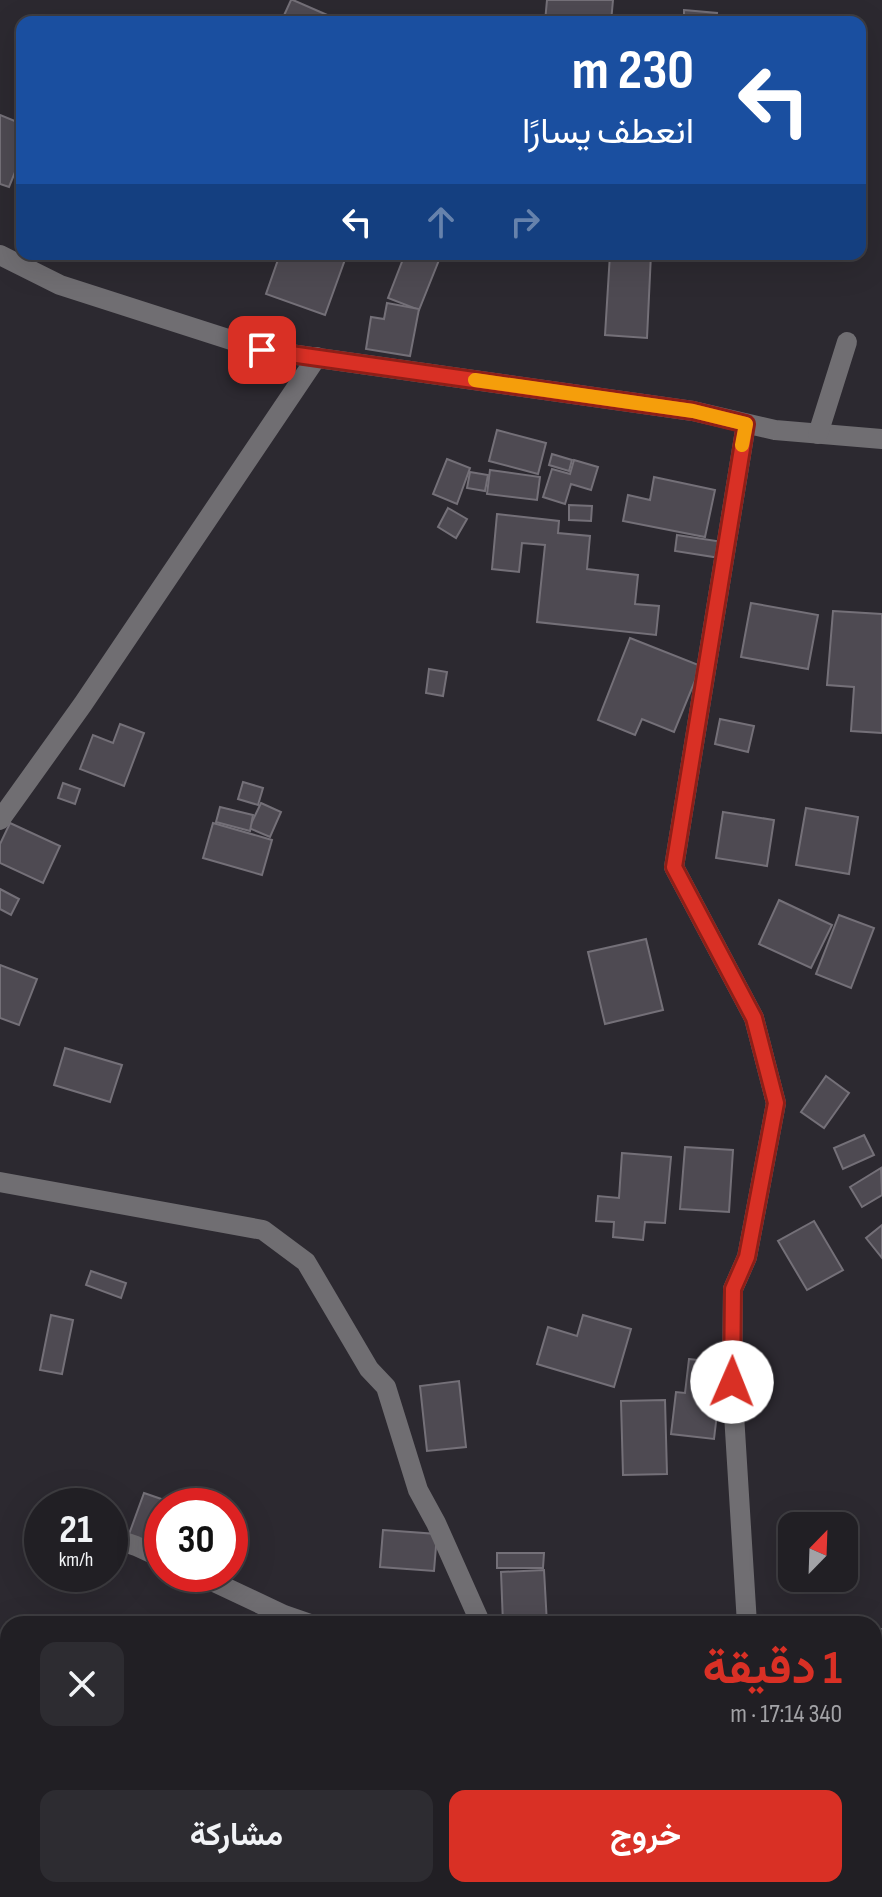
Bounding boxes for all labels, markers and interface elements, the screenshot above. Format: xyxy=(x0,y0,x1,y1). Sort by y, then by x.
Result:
text: 230 m xyxy=(572,38,694,105)
icon: left xyxy=(722,48,826,152)
text: انعطف يسارًا xyxy=(522,111,694,154)
icon: left xyxy=(335,200,379,244)
icon: ahead xyxy=(419,200,463,244)
icon: right xyxy=(503,200,547,244)
pin xyxy=(228,316,296,384)
icon: arrive xyxy=(240,328,284,372)
position arrow xyxy=(690,1340,774,1424)
speed limit sign: 30 xyxy=(144,1488,248,1592)
text: 21 xyxy=(59,1506,93,1554)
north arrow xyxy=(778,1512,858,1592)
map controls xyxy=(778,1512,858,1592)
text: km/h xyxy=(59,1548,93,1572)
text: 1 دقيقة xyxy=(703,1640,842,1697)
button: close xyxy=(40,1642,124,1726)
text: 340 m · 17:14 xyxy=(730,1699,842,1730)
button: مشاركة xyxy=(40,1790,433,1882)
button: خروج xyxy=(449,1790,842,1882)

